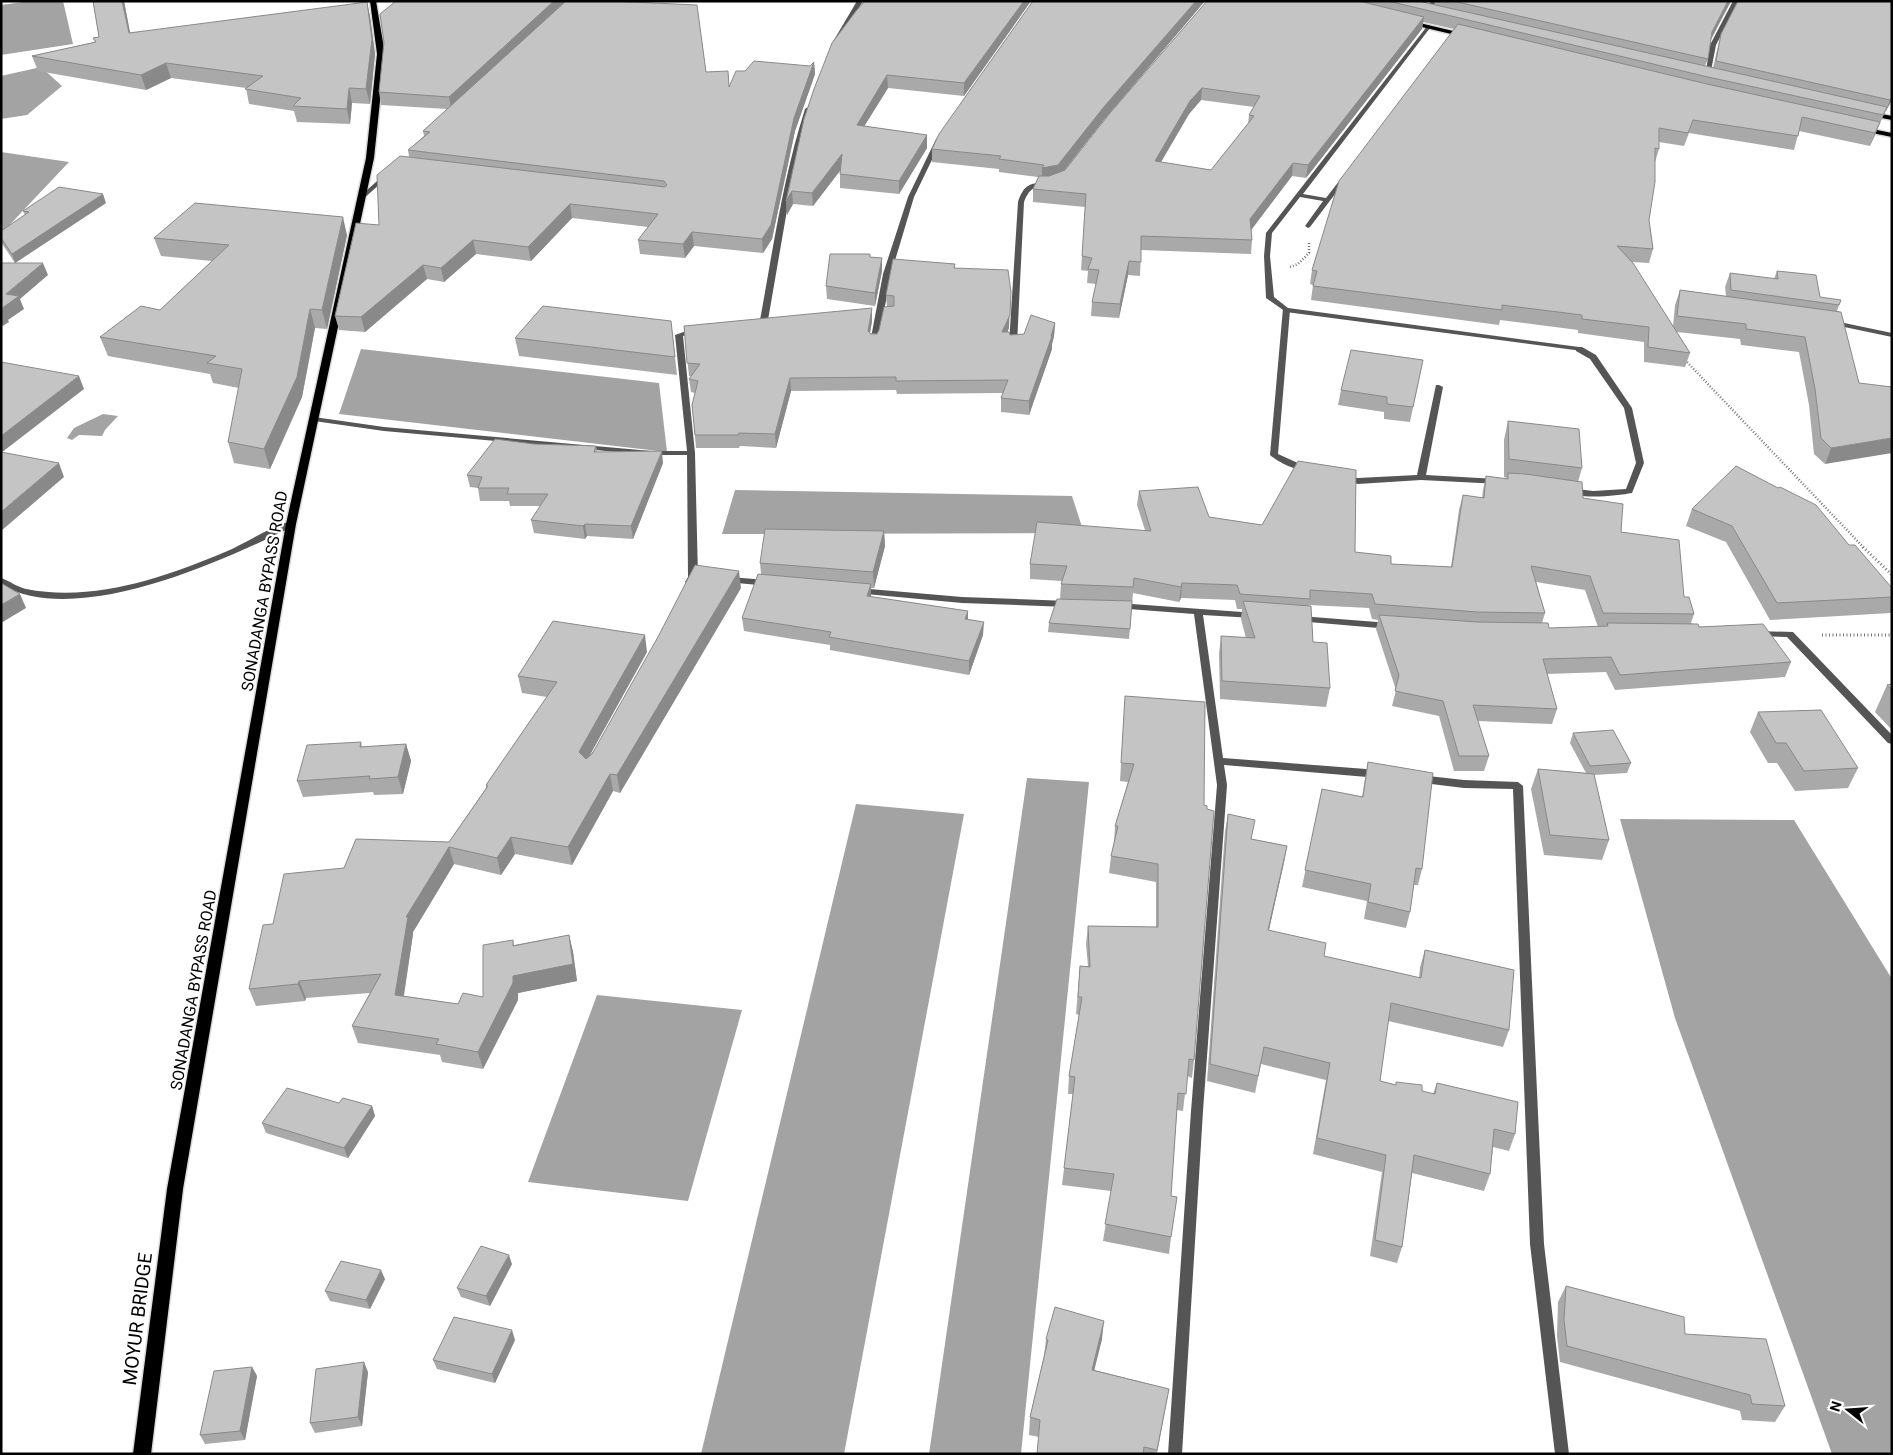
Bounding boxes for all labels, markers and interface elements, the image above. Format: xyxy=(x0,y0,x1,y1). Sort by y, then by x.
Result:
street label: SONADANGA BYPASS ROAD xyxy=(237,489,291,693)
street label: SONADANGA BYPASS ROAD xyxy=(166,888,220,1092)
street label: MOYUR BRIDGE xyxy=(118,1251,157,1387)
north arrow xyxy=(1823,1385,1873,1435)
text: N xyxy=(1826,1399,1845,1413)

